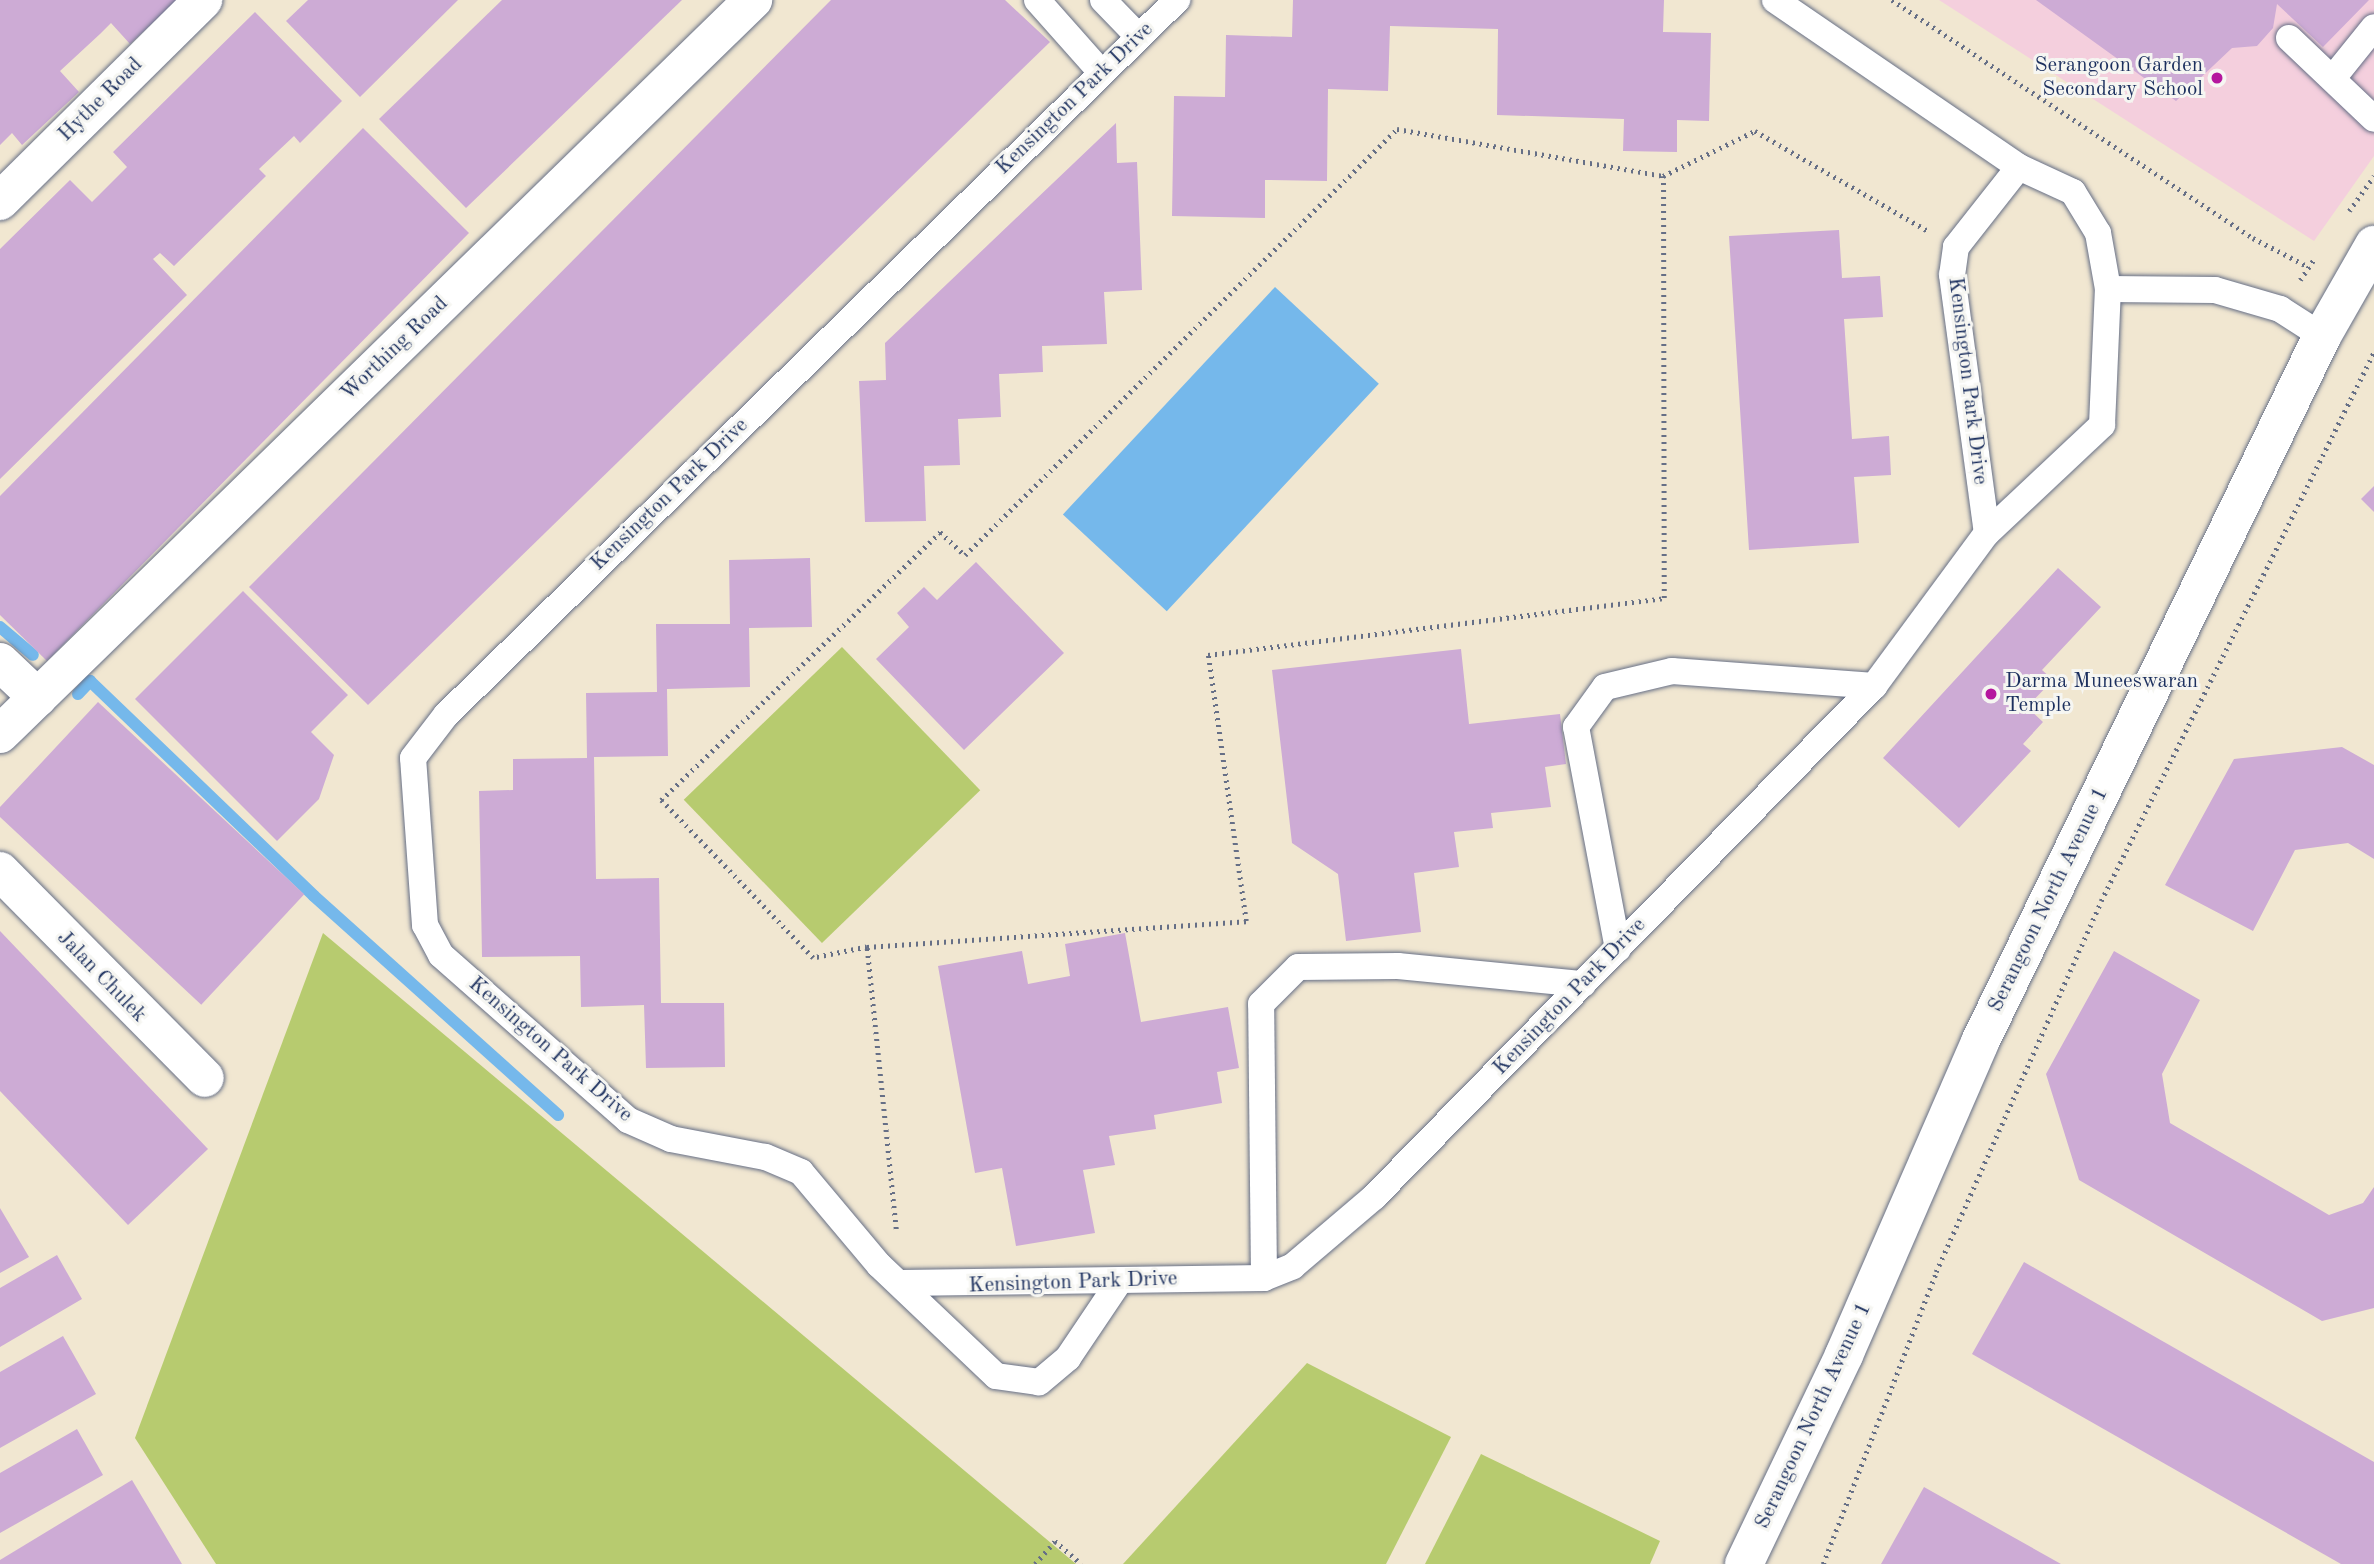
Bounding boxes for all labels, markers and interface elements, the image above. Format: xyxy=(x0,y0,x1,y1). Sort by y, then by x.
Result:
street label: Kensington Park Drive xyxy=(991,17,1159,181)
street label: Hythe Road xyxy=(54,53,148,147)
place label: Serangoon Garden Secondary School xyxy=(2035,53,2203,103)
marker: Serangoon Garden Secondary School xyxy=(2209,70,2225,86)
street label: Kensington Park Drive xyxy=(1942,276,1992,486)
street label: Worthing Road xyxy=(336,292,454,406)
street label: Kensington Park Drive xyxy=(586,413,754,577)
place label: Darma Muneeswaran Temple xyxy=(2005,669,2198,719)
marker: Darma Muneeswaran Temple xyxy=(1983,686,1999,702)
street label: Serangoon North Avenue 1 xyxy=(1984,783,2114,1017)
street label: Kensington Park Drive xyxy=(1488,913,1652,1081)
street label: Jalan Chulek xyxy=(51,926,151,1028)
street label: Kensington Park Drive xyxy=(463,972,637,1128)
street label: Kensington Park Drive xyxy=(968,1267,1178,1299)
street label: Serangoon North Avenue 1 xyxy=(1750,1299,1878,1533)

